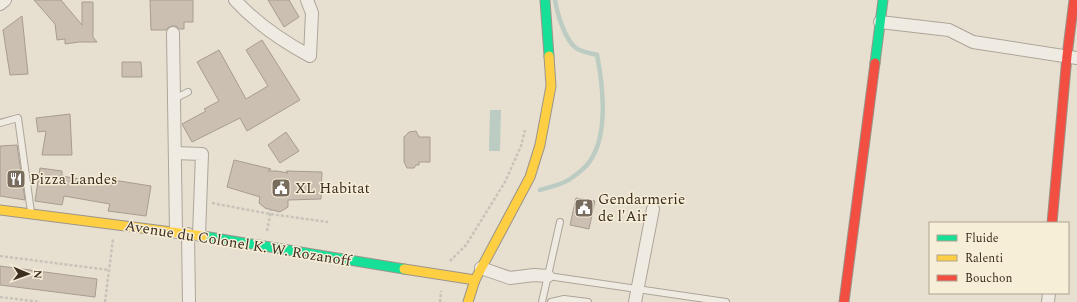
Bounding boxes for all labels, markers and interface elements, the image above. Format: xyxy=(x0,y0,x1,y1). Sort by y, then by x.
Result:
restaurant icon: Pizza Landes xyxy=(5,168,27,190)
place label: Pizza Landes xyxy=(30,168,117,191)
public building icon: XL Habitat xyxy=(270,177,292,199)
place label: XL Habitat xyxy=(295,177,370,200)
place label: Gendarmerie de l'Air xyxy=(598,188,685,228)
public building icon: Gendarmerie de l'Air xyxy=(573,197,595,219)
street label: Avenue du Colonel K. W. Rozanoff xyxy=(123,214,354,273)
legend xyxy=(929,222,1069,294)
text: Fluide xyxy=(965,229,999,248)
text: Ralenti xyxy=(965,249,1003,268)
north arrow xyxy=(8,254,48,294)
text: Bouchon xyxy=(965,269,1012,288)
text: N xyxy=(29,270,46,279)

